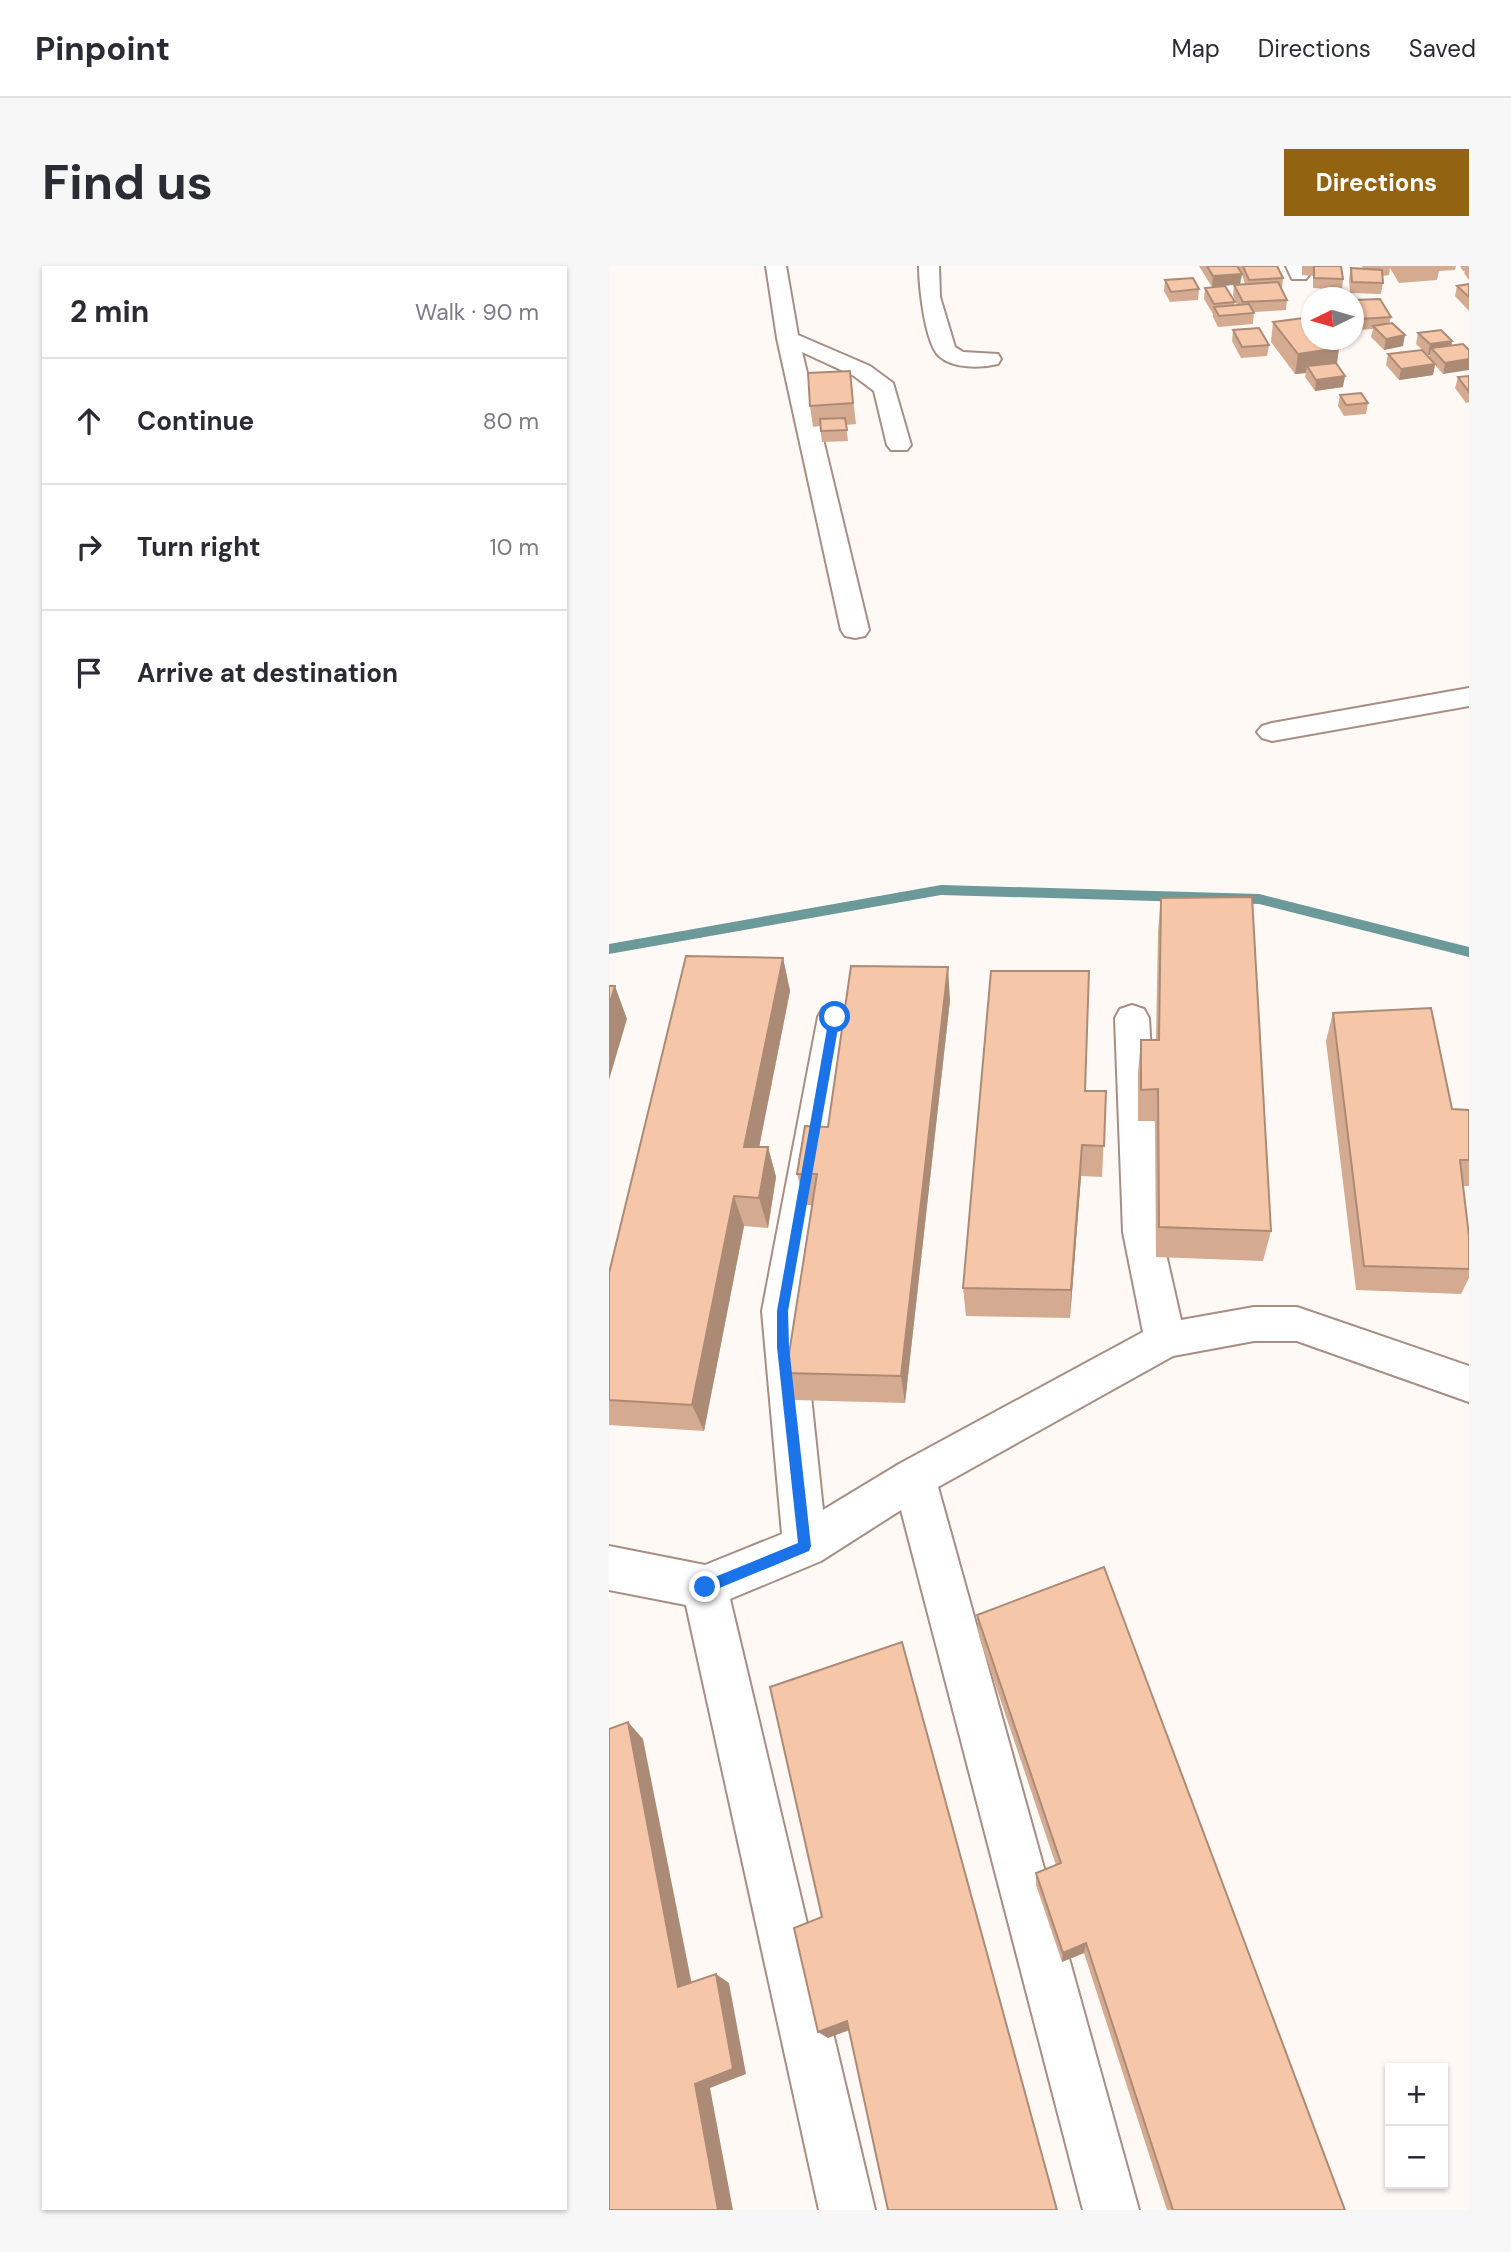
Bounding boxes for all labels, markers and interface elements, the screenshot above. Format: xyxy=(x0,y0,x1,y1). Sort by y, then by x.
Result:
text: Pinpoint xyxy=(35,27,170,70)
text: Map xyxy=(1172,33,1220,64)
text: Directions xyxy=(1258,33,1371,64)
text: Saved xyxy=(1409,33,1476,64)
button: Directions xyxy=(1284,149,1469,216)
text: Find us xyxy=(42,150,213,214)
north arrow xyxy=(1301,287,1364,350)
text: 2 min xyxy=(70,292,149,331)
text: Walk · 90 m xyxy=(415,297,539,327)
icon: ahead xyxy=(70,402,108,440)
text: Continue xyxy=(137,404,254,438)
text: 80 m xyxy=(483,406,539,436)
icon: right xyxy=(70,528,108,566)
text: Turn right xyxy=(137,530,261,564)
text: 10 m xyxy=(489,532,539,562)
icon: arrive xyxy=(70,654,108,692)
text: Arrive at destination xyxy=(137,656,398,690)
route start xyxy=(819,1001,850,1032)
route end xyxy=(689,1571,720,1602)
map controls xyxy=(1385,2063,1448,2189)
button: + xyxy=(1385,2063,1448,2126)
button: − xyxy=(1385,2126,1448,2189)

